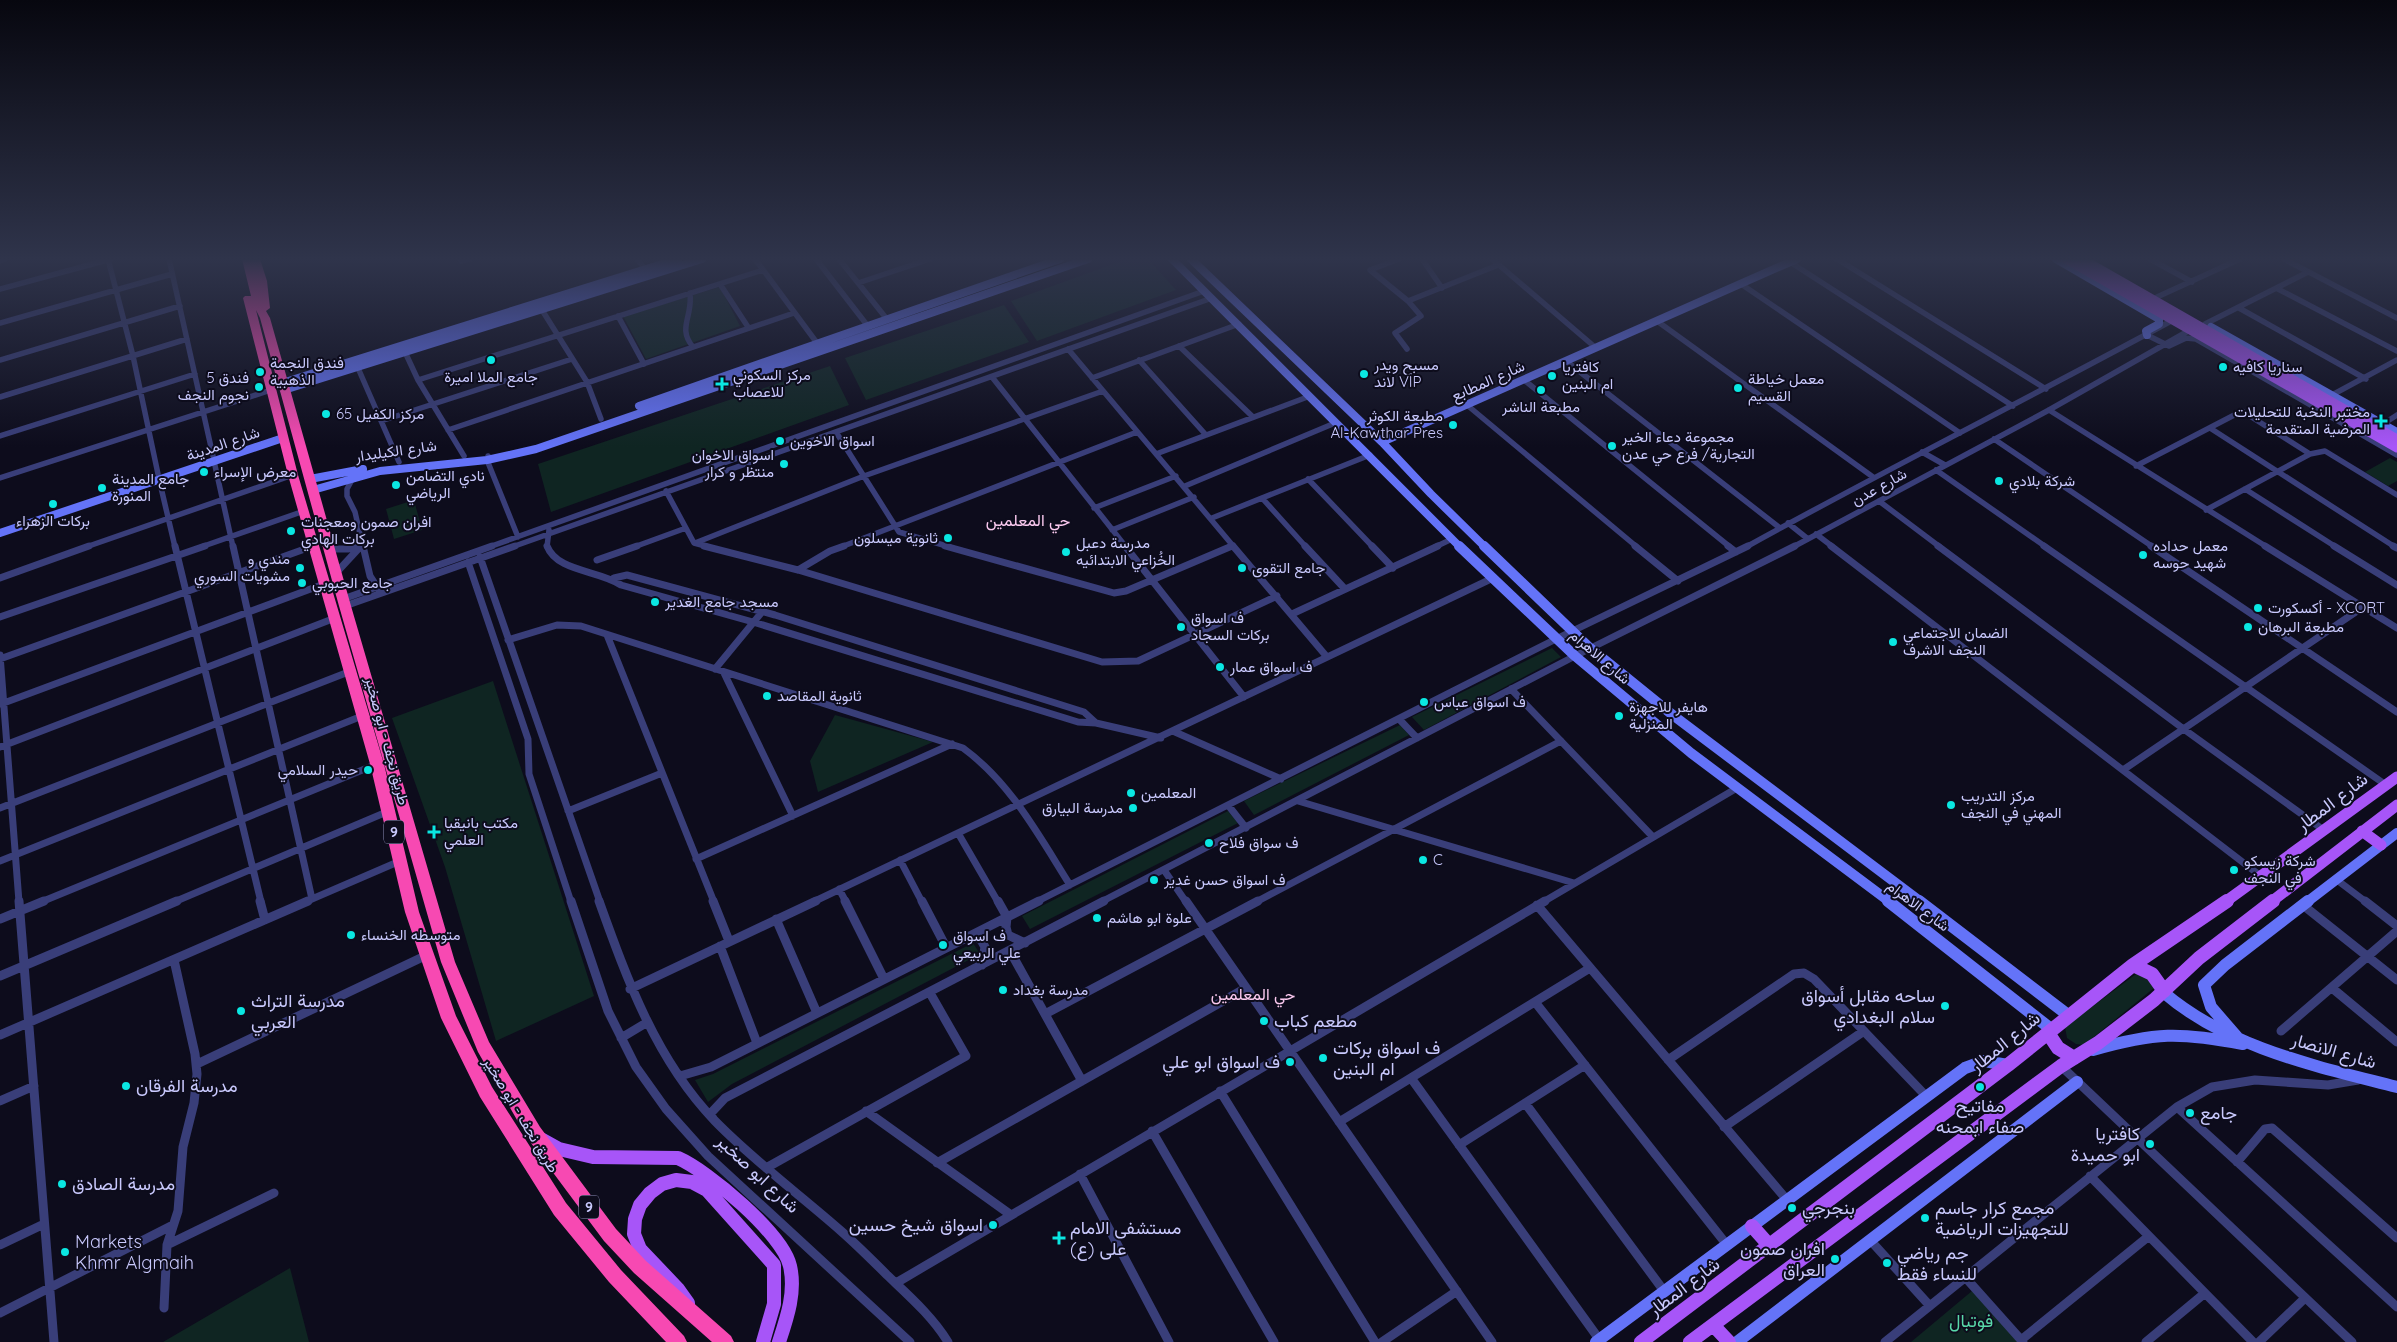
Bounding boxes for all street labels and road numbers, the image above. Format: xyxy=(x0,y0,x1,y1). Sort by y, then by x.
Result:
street label: شارع المطابع xyxy=(1448,356,1528,407)
street label: شارع المدينة xyxy=(184,422,263,467)
street label: شارع الكيليدار xyxy=(353,435,438,468)
street label: شارع عدن xyxy=(1848,464,1911,511)
street label: شارع الاهرام xyxy=(1565,625,1635,690)
street label: طريق نجف - ابو صخير xyxy=(360,674,414,807)
street label: شارع المطار xyxy=(2291,767,2373,837)
road number: 9 xyxy=(384,820,404,844)
street label: شارع الاهرام xyxy=(1882,876,1954,937)
street label: شارع المطار xyxy=(1964,1006,2045,1078)
street label: شارع الانصار xyxy=(2288,1027,2379,1075)
street label: طريق نجف - ابو صخير xyxy=(478,1053,564,1177)
street label: شارع ابو صخير xyxy=(711,1129,805,1219)
road number: 9 xyxy=(579,1196,599,1218)
street label: شارع المطار xyxy=(1643,1252,1725,1322)

